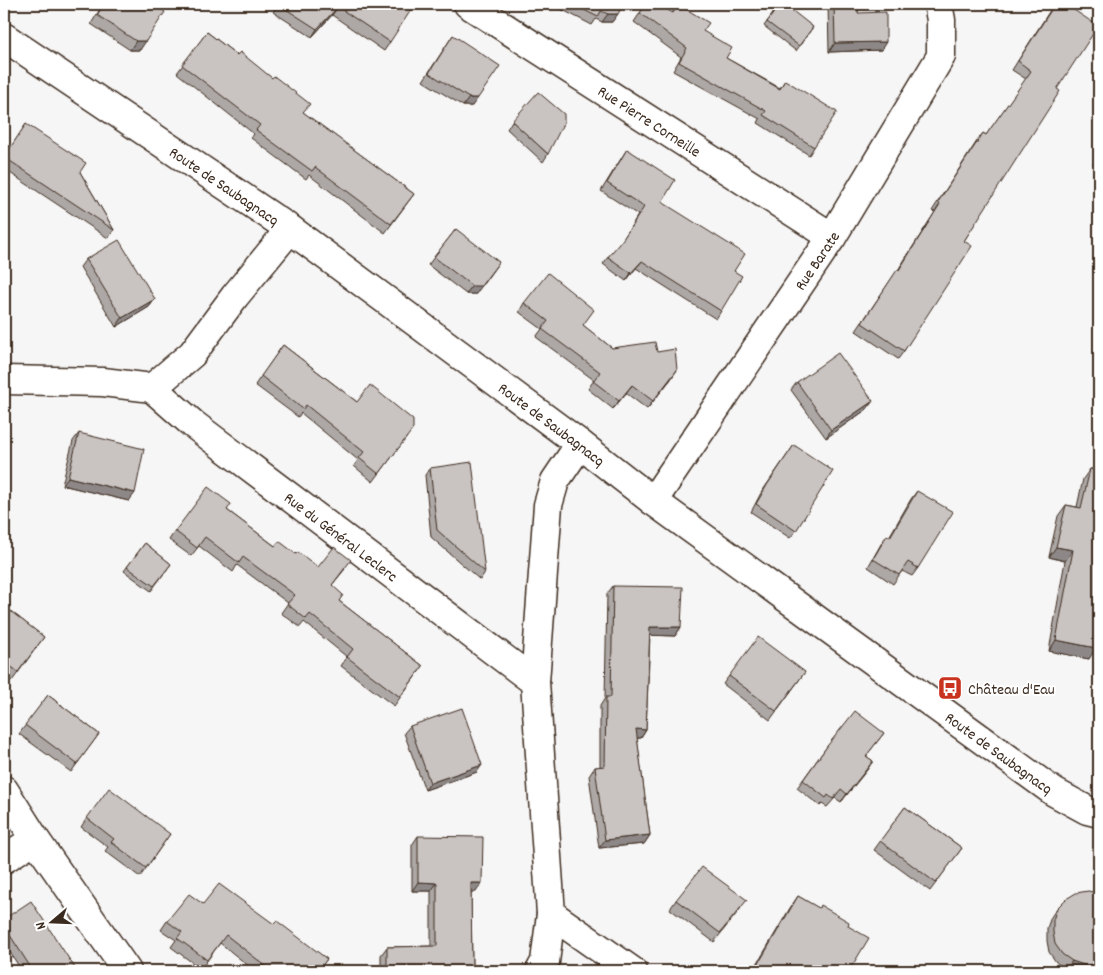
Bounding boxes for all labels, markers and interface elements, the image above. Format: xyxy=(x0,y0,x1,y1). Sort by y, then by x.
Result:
street label: Rue Pierre Corneille xyxy=(593,81,705,164)
street label: Route de Saubagnacq xyxy=(164,142,283,233)
street label: Rue Barate xyxy=(790,228,847,296)
street label: Route de Saubagnacq xyxy=(493,378,609,473)
street label: Rue du Général Leclerc xyxy=(278,488,402,588)
bus stop icon: Château d'Eau xyxy=(937,675,963,701)
place label: Château d'Eau xyxy=(968,679,1055,702)
street label: Route de Saubagnacq xyxy=(939,707,1056,801)
north arrow xyxy=(28,898,78,948)
text: N xyxy=(31,919,52,932)

